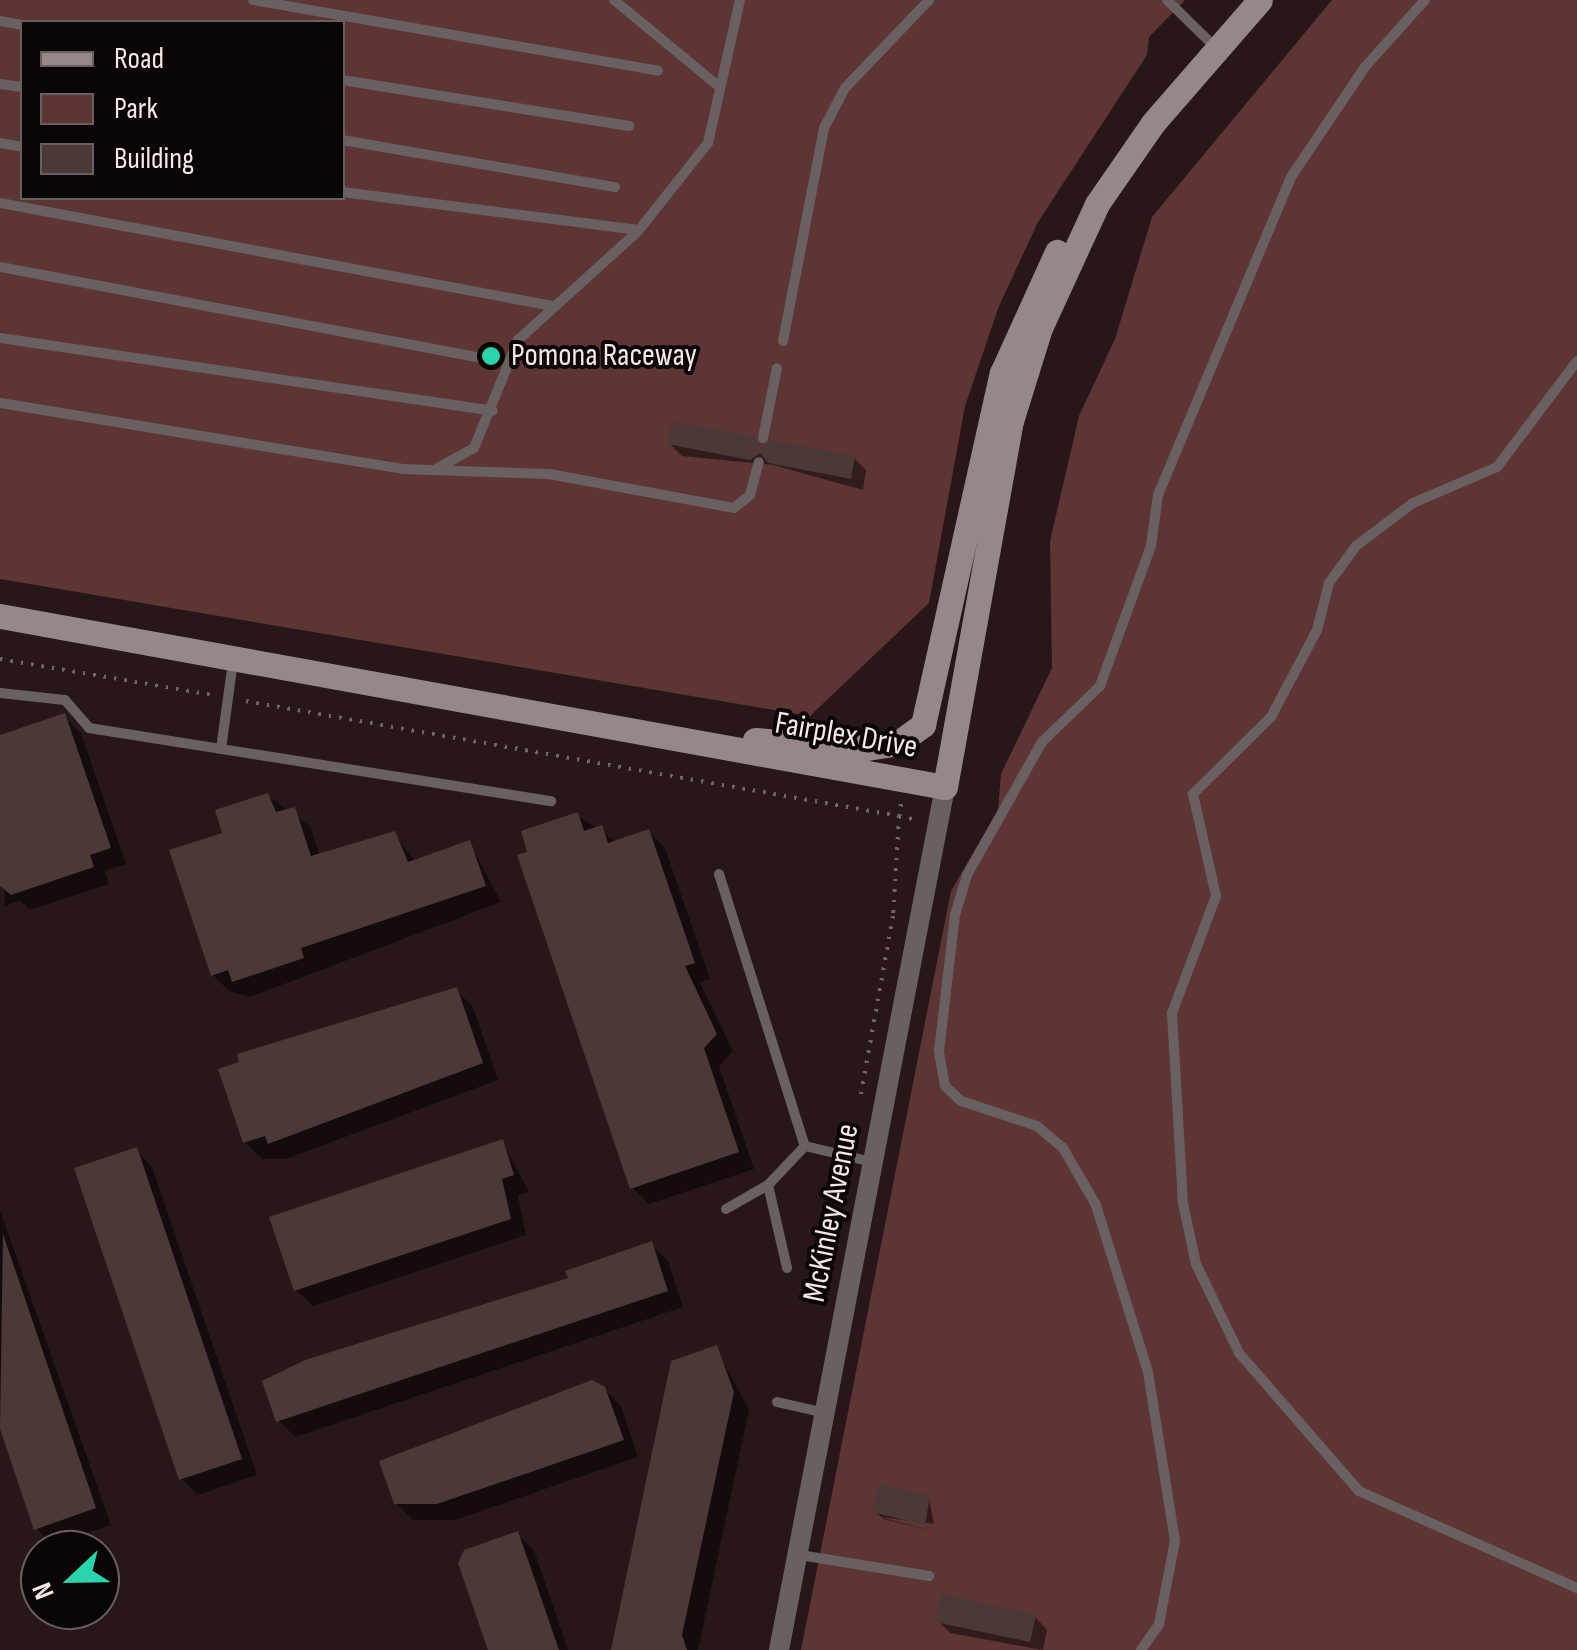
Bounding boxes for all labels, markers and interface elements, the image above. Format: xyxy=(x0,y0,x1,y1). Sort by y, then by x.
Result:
legend xyxy=(20,20,345,200)
text: Road xyxy=(114,41,164,77)
text: Park xyxy=(114,91,158,127)
text: Building xyxy=(114,141,194,177)
place label: Pomona Raceway xyxy=(511,337,697,375)
marker: Pomona Raceway xyxy=(480,345,502,367)
street label: Fairplex Drive xyxy=(772,705,920,767)
street label: McKinley Avenue xyxy=(796,1121,868,1305)
north arrow xyxy=(20,1530,120,1630)
text: N xyxy=(25,1578,62,1604)

